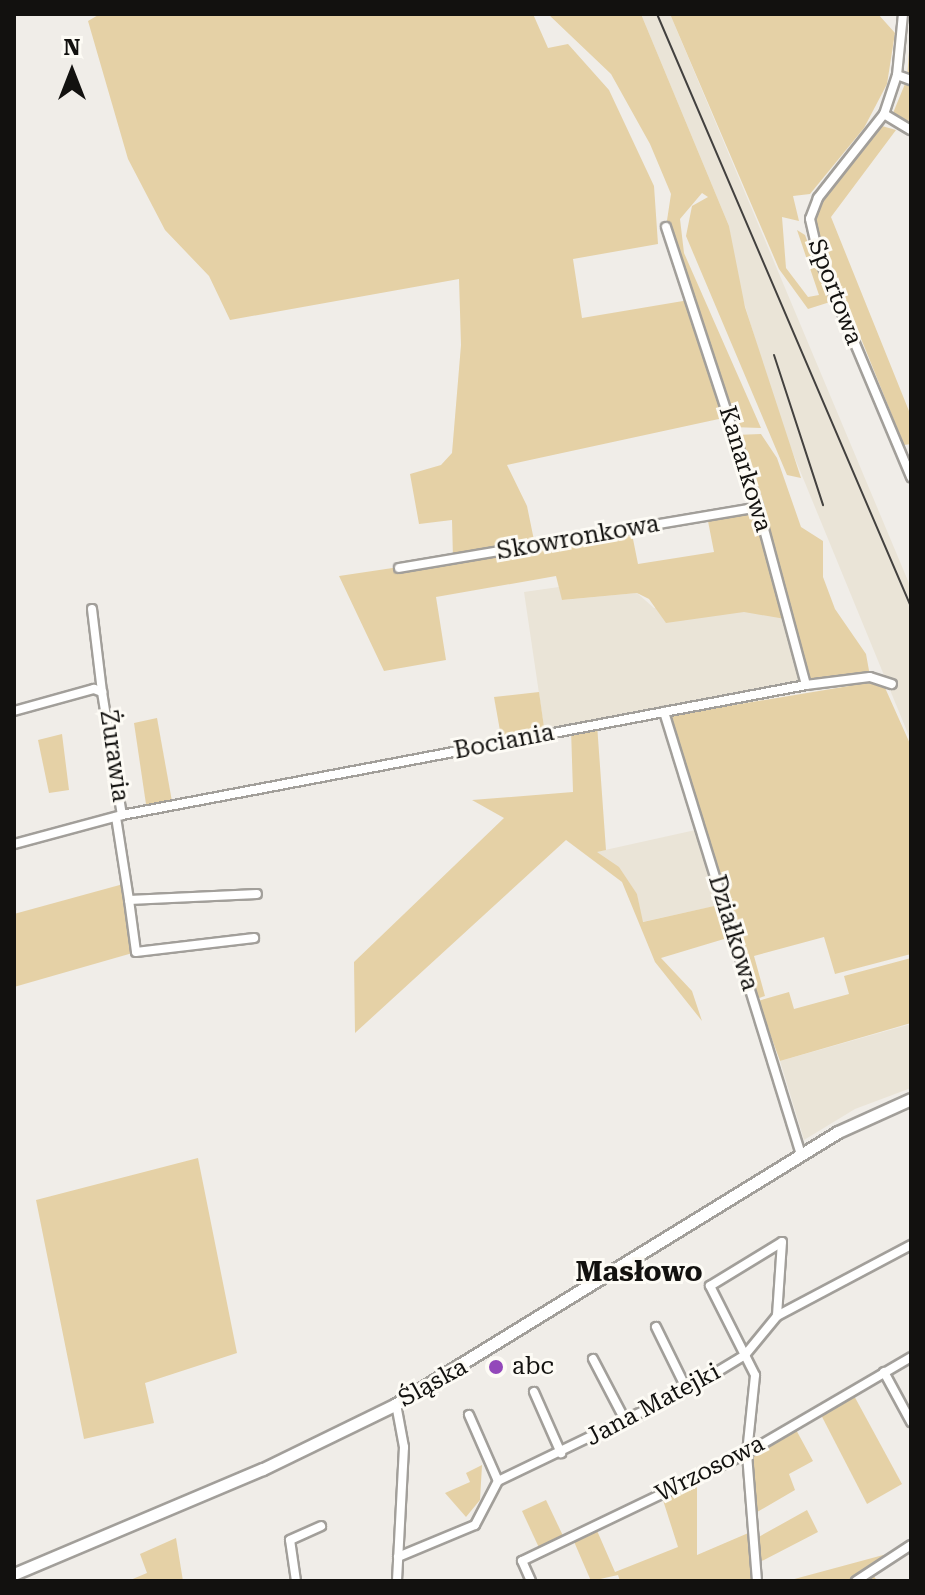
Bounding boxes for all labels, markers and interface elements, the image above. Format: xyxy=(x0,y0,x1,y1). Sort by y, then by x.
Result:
north arrow xyxy=(32,32,112,112)
text: N xyxy=(64,35,80,60)
street label: Sportowa xyxy=(802,235,868,349)
street label: Kanarkowa xyxy=(712,403,778,535)
street label: Skowronkowa xyxy=(495,510,661,566)
street label: Żurawia xyxy=(93,708,135,804)
street label: Bociania xyxy=(452,718,556,766)
street label: Działkowa xyxy=(702,872,764,994)
district label: Masłowo xyxy=(575,1255,703,1289)
street label: Śląska xyxy=(394,1352,472,1414)
place label: abc xyxy=(512,1353,554,1381)
marker: abc xyxy=(487,1358,505,1376)
street label: Jana Matejki xyxy=(581,1358,725,1452)
street label: Wrzosowa xyxy=(651,1429,769,1509)

